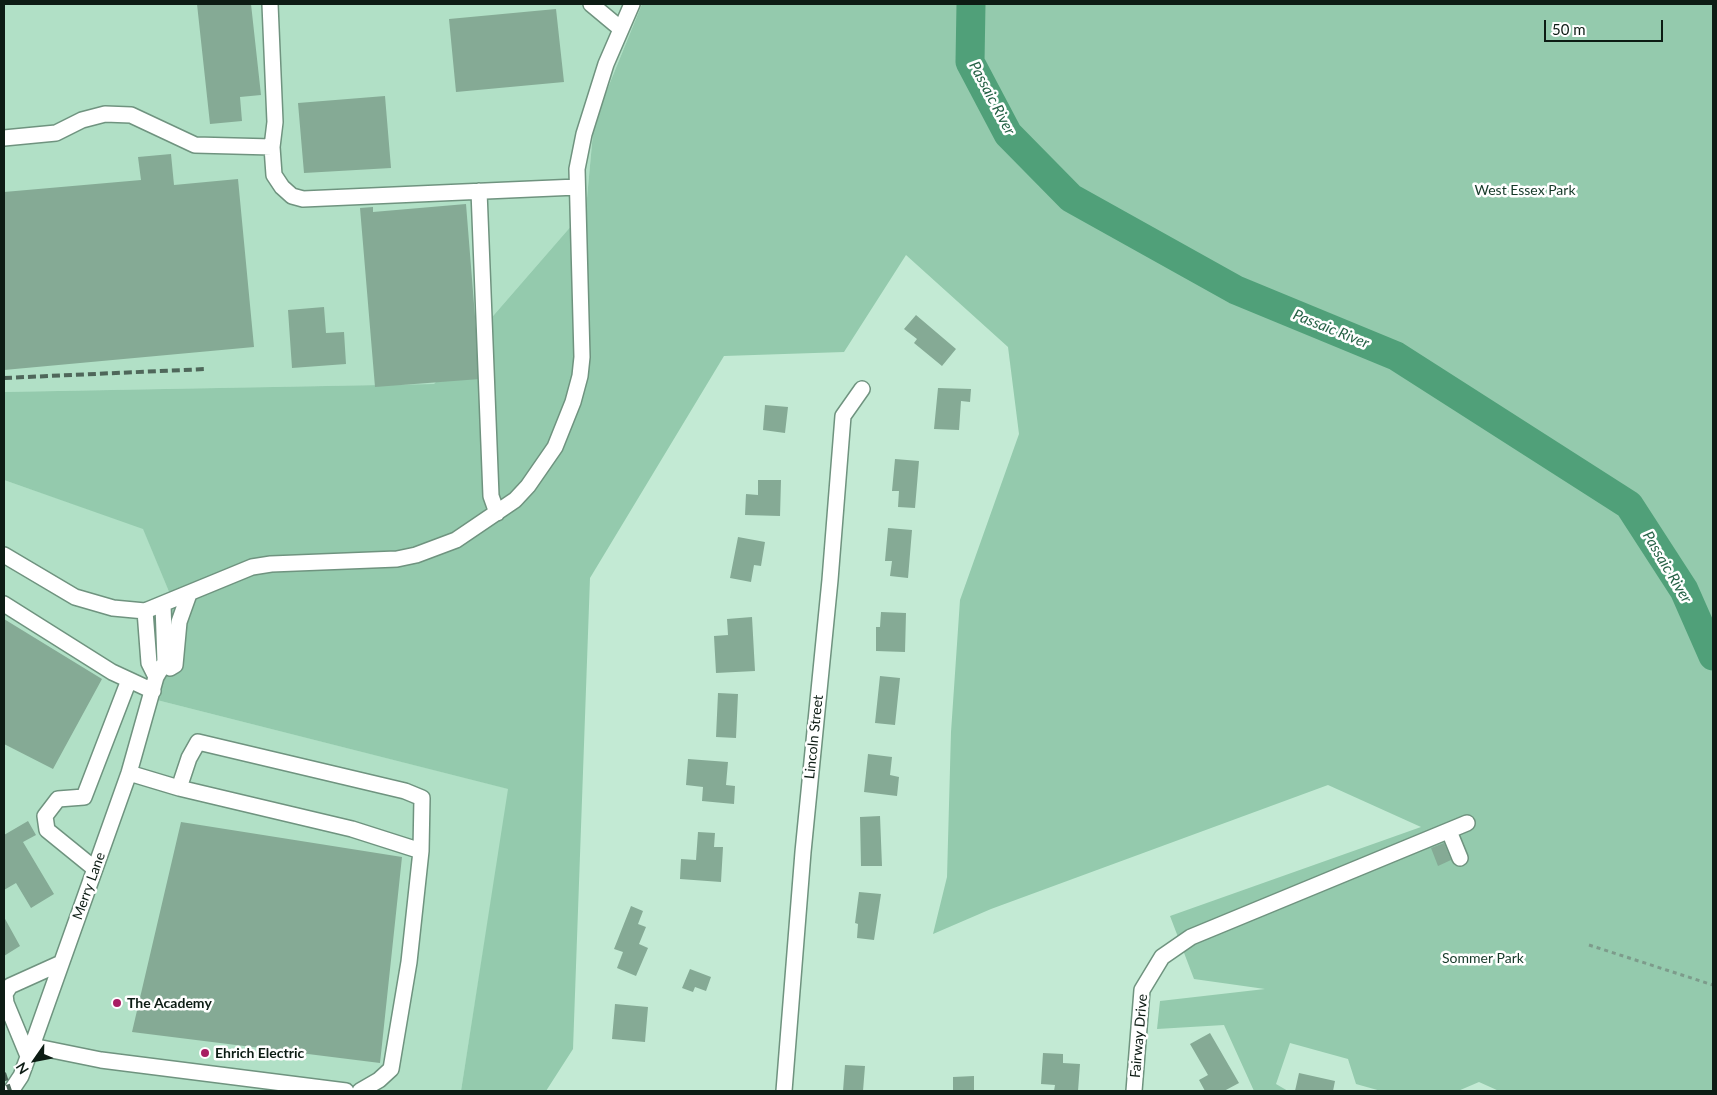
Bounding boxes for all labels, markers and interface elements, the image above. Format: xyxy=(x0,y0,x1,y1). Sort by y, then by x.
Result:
scale bar xyxy=(1547,10,1666,42)
text: 50 m xyxy=(1552,20,1586,38)
water label: Passaic River xyxy=(965,58,1019,138)
park label: West Essex Park xyxy=(1474,182,1576,198)
water label: Passaic River xyxy=(1290,306,1372,352)
water label: Passaic River xyxy=(1639,528,1695,606)
street label: Lincoln Street xyxy=(801,694,827,780)
street label: Merry Lane xyxy=(69,850,109,922)
park label: Sommer Park xyxy=(1442,950,1524,966)
street label: Fairway Drive xyxy=(1127,993,1151,1079)
place label: The Academy xyxy=(127,995,212,1011)
marker: The Academy xyxy=(111,997,123,1009)
north arrow xyxy=(10,1035,60,1085)
place label: Ehrich Electric xyxy=(215,1045,304,1061)
marker: Ehrich Electric xyxy=(199,1047,211,1059)
text: N xyxy=(12,1059,32,1078)

